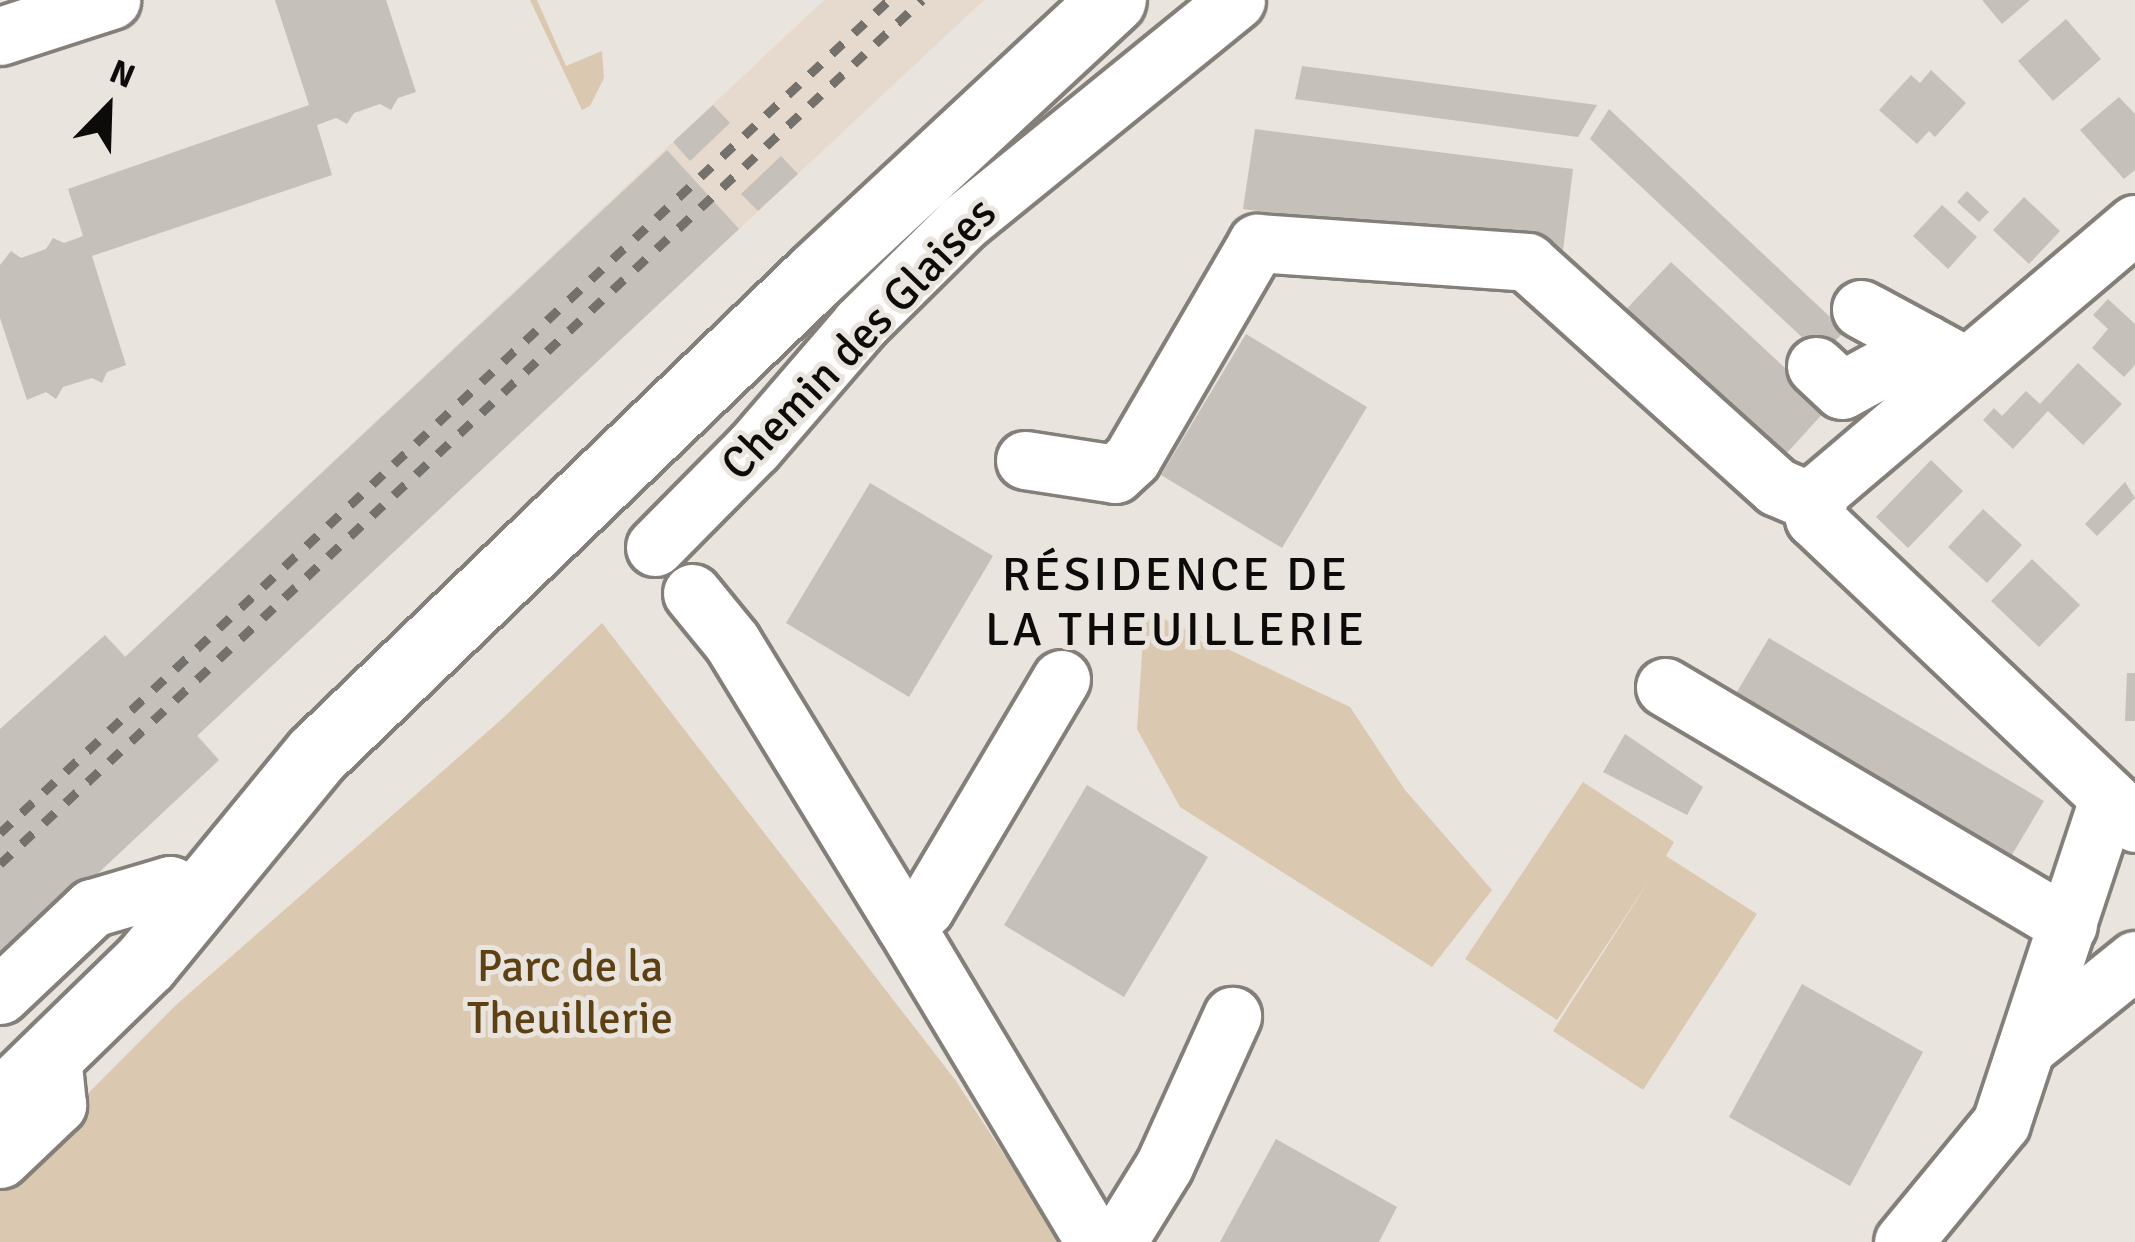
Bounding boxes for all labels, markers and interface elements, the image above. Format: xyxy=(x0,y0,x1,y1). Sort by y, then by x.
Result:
north arrow xyxy=(48,48,168,168)
text: N xyxy=(104,51,141,98)
street label: Chemin des Glaises xyxy=(710,186,1008,492)
district label: RÉSIDENCE DE LA THEUILLERIE xyxy=(985,545,1367,658)
park label: Parc de la Theuillerie xyxy=(467,940,673,1046)

